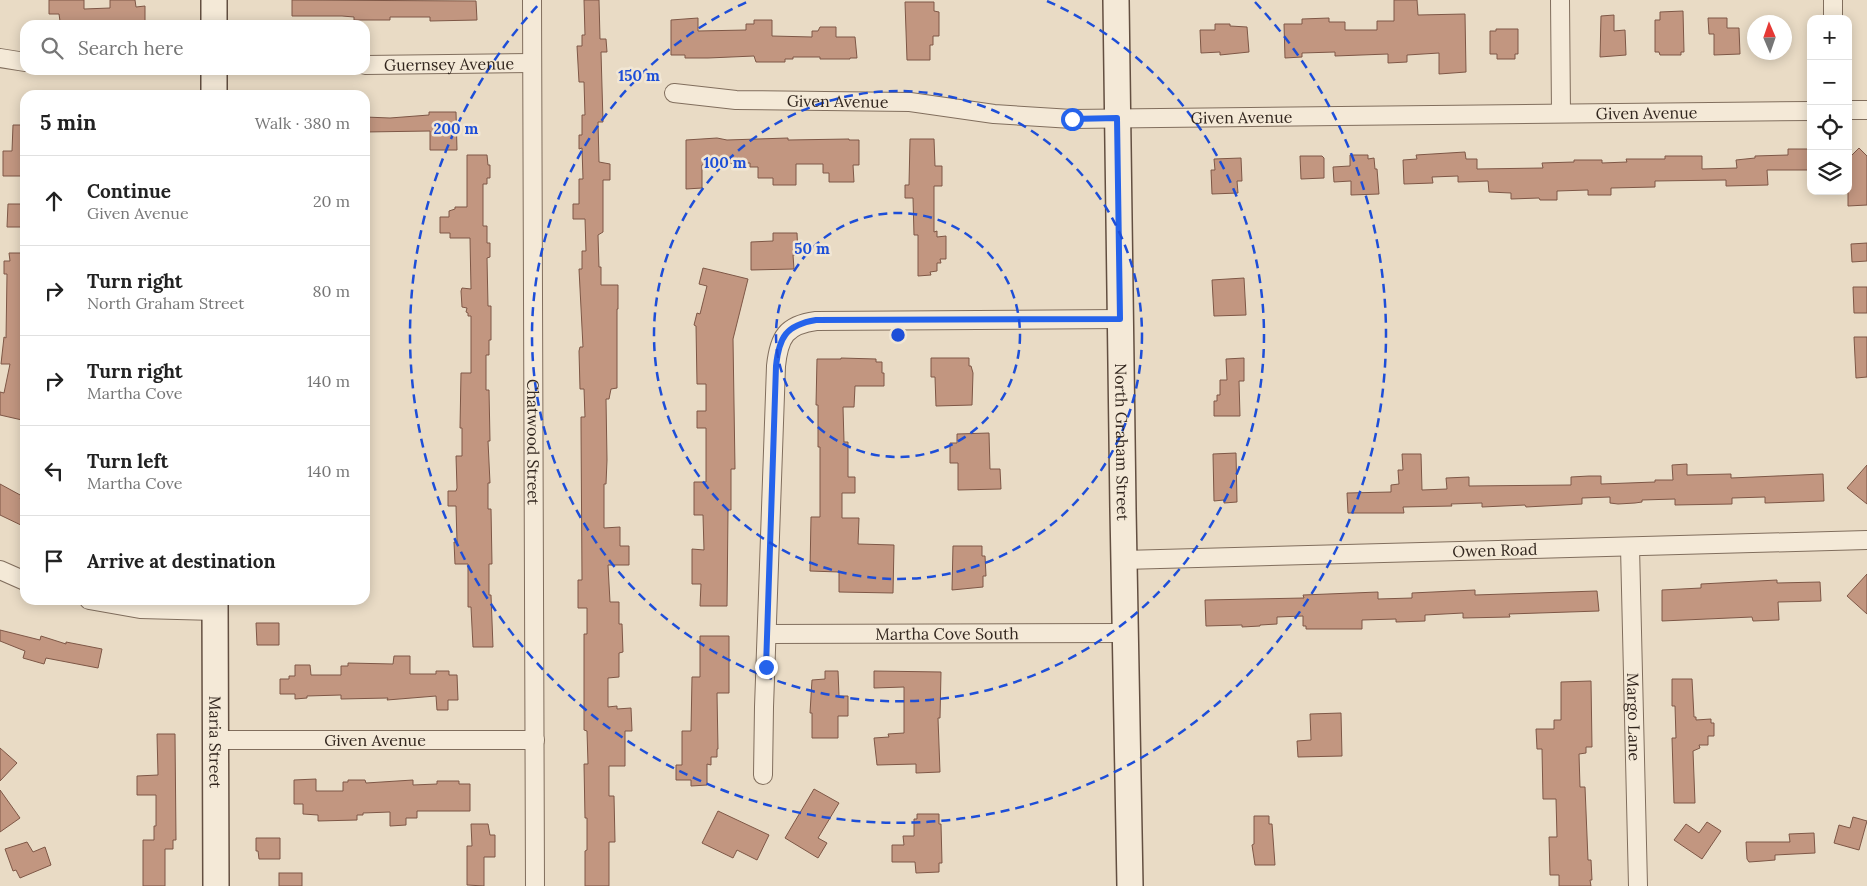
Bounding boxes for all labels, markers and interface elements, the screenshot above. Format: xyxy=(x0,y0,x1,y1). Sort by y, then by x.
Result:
north arrow xyxy=(1747,15,1792,60)
map controls xyxy=(1807,15,1852,195)
button: + xyxy=(1807,15,1852,60)
search box xyxy=(20,20,370,75)
icon: search xyxy=(38,34,66,62)
text: Search here xyxy=(78,36,184,60)
street label: Guernsey Avenue xyxy=(384,53,514,75)
button: − xyxy=(1807,60,1852,105)
text: 150 m xyxy=(618,66,660,85)
street label: Given Avenue xyxy=(787,91,889,112)
street label: Given Avenue xyxy=(1596,102,1698,123)
button: locate xyxy=(1807,105,1852,150)
street label: Given Avenue xyxy=(1191,107,1293,128)
route start xyxy=(1061,108,1084,131)
text: 5 min xyxy=(40,109,96,136)
text: Walk · 380 m xyxy=(255,113,350,133)
text: 200 m xyxy=(434,119,479,138)
button: layers xyxy=(1807,150,1852,195)
text: 100 m xyxy=(704,153,747,172)
text: Continue xyxy=(87,179,171,203)
icon: ahead xyxy=(40,187,68,215)
text: 20 m xyxy=(313,191,350,211)
text: Given Avenue xyxy=(87,203,189,223)
text: 50 m xyxy=(794,239,830,258)
text: Turn right xyxy=(87,269,183,293)
icon: right xyxy=(40,277,68,305)
text: 80 m xyxy=(313,281,350,301)
text: North Graham Street xyxy=(87,293,244,313)
centre of rings xyxy=(889,326,907,344)
text: Turn right xyxy=(87,359,183,383)
street label: North Graham Street xyxy=(1111,363,1133,522)
icon: right xyxy=(40,367,68,395)
text: 140 m xyxy=(307,371,350,391)
street label: Chatwood Street xyxy=(523,379,544,506)
text: Martha Cove xyxy=(87,383,182,403)
text: Turn left xyxy=(87,449,168,473)
icon: left xyxy=(40,457,68,485)
text: 140 m xyxy=(307,461,350,481)
text: Martha Cove xyxy=(87,473,182,493)
street label: Owen Road xyxy=(1452,539,1538,561)
icon: arrive xyxy=(40,547,68,575)
text: Arrive at destination xyxy=(87,549,276,573)
street label: Martha Cove South xyxy=(875,623,1019,644)
route end xyxy=(755,656,778,679)
street label: Margo Lane xyxy=(1623,672,1645,762)
street label: Maria Street xyxy=(205,696,226,789)
street label: Given Avenue xyxy=(324,730,426,750)

